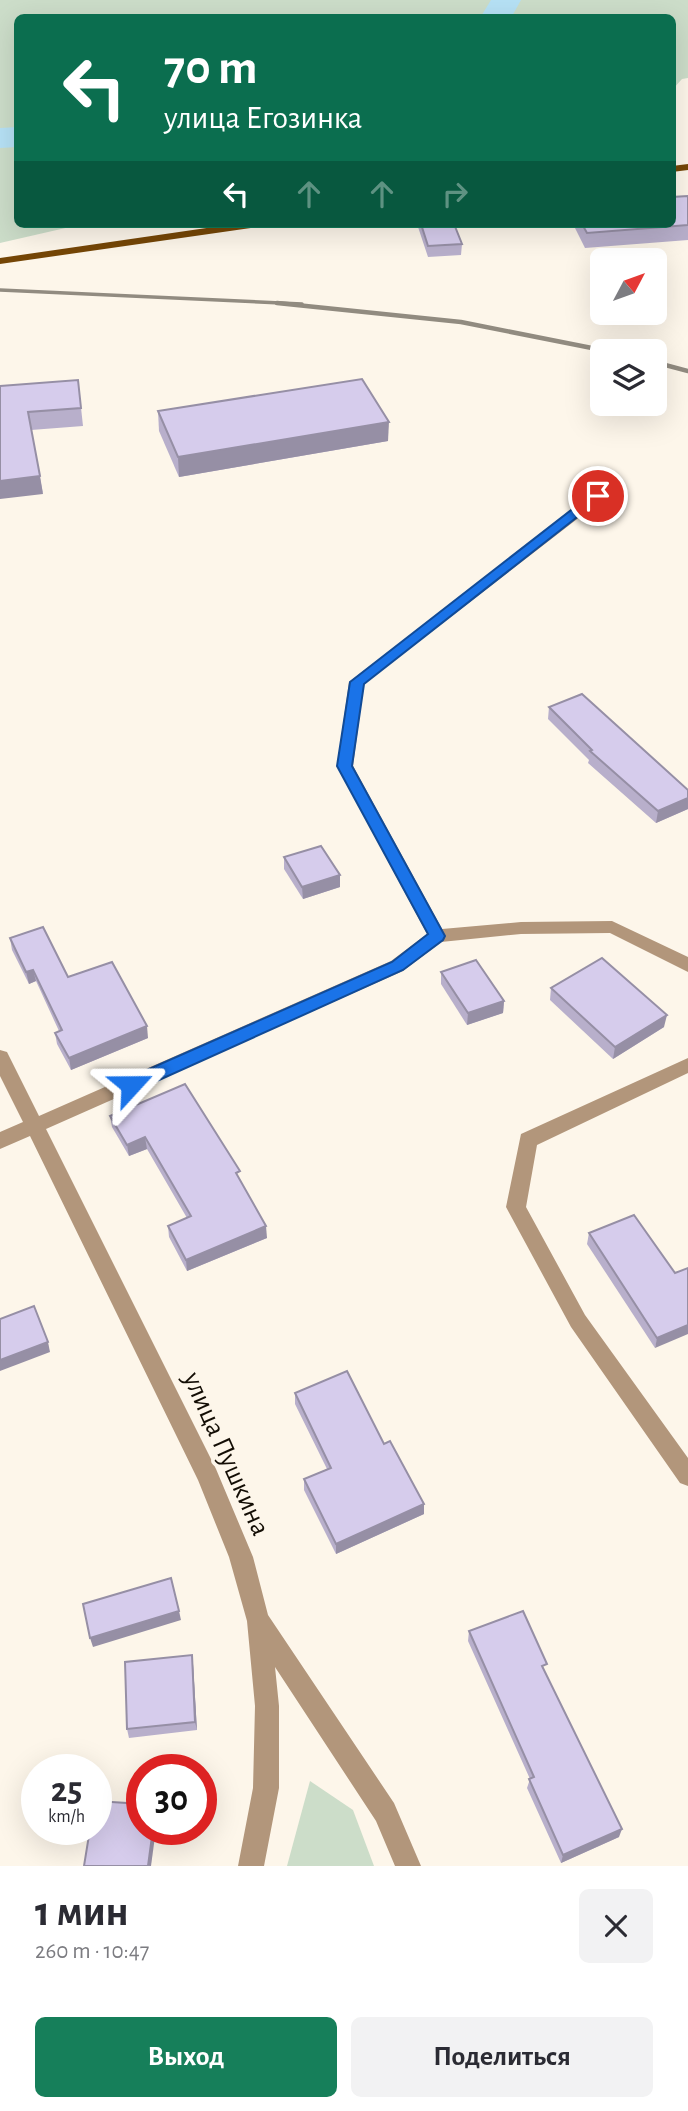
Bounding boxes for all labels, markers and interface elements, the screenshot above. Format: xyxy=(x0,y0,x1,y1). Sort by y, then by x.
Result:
icon: left xyxy=(49,42,140,133)
text: 70 m xyxy=(164,44,258,93)
text: улица Егозинка xyxy=(164,102,362,134)
icon: left xyxy=(217,175,255,213)
icon: ahead xyxy=(290,175,328,213)
icon: ahead xyxy=(363,175,401,213)
icon: right xyxy=(436,175,474,213)
north arrow xyxy=(590,248,667,326)
map controls xyxy=(590,248,667,416)
button: layers xyxy=(590,339,667,416)
pin xyxy=(568,466,628,526)
icon: arrive xyxy=(579,477,617,515)
position arrow xyxy=(94,1048,168,1122)
street label: улица Пушкина xyxy=(177,1367,275,1540)
speed limit sign: 30 xyxy=(126,1754,217,1845)
text: 25 xyxy=(51,1773,82,1808)
text: km/h xyxy=(48,1808,85,1826)
button: close xyxy=(579,1889,653,1963)
text: 1 мин xyxy=(35,1891,129,1933)
text: 260 m · 10:47 xyxy=(35,1940,149,1963)
button: Выход xyxy=(35,2017,337,2097)
button: Поделиться xyxy=(351,2017,653,2097)

